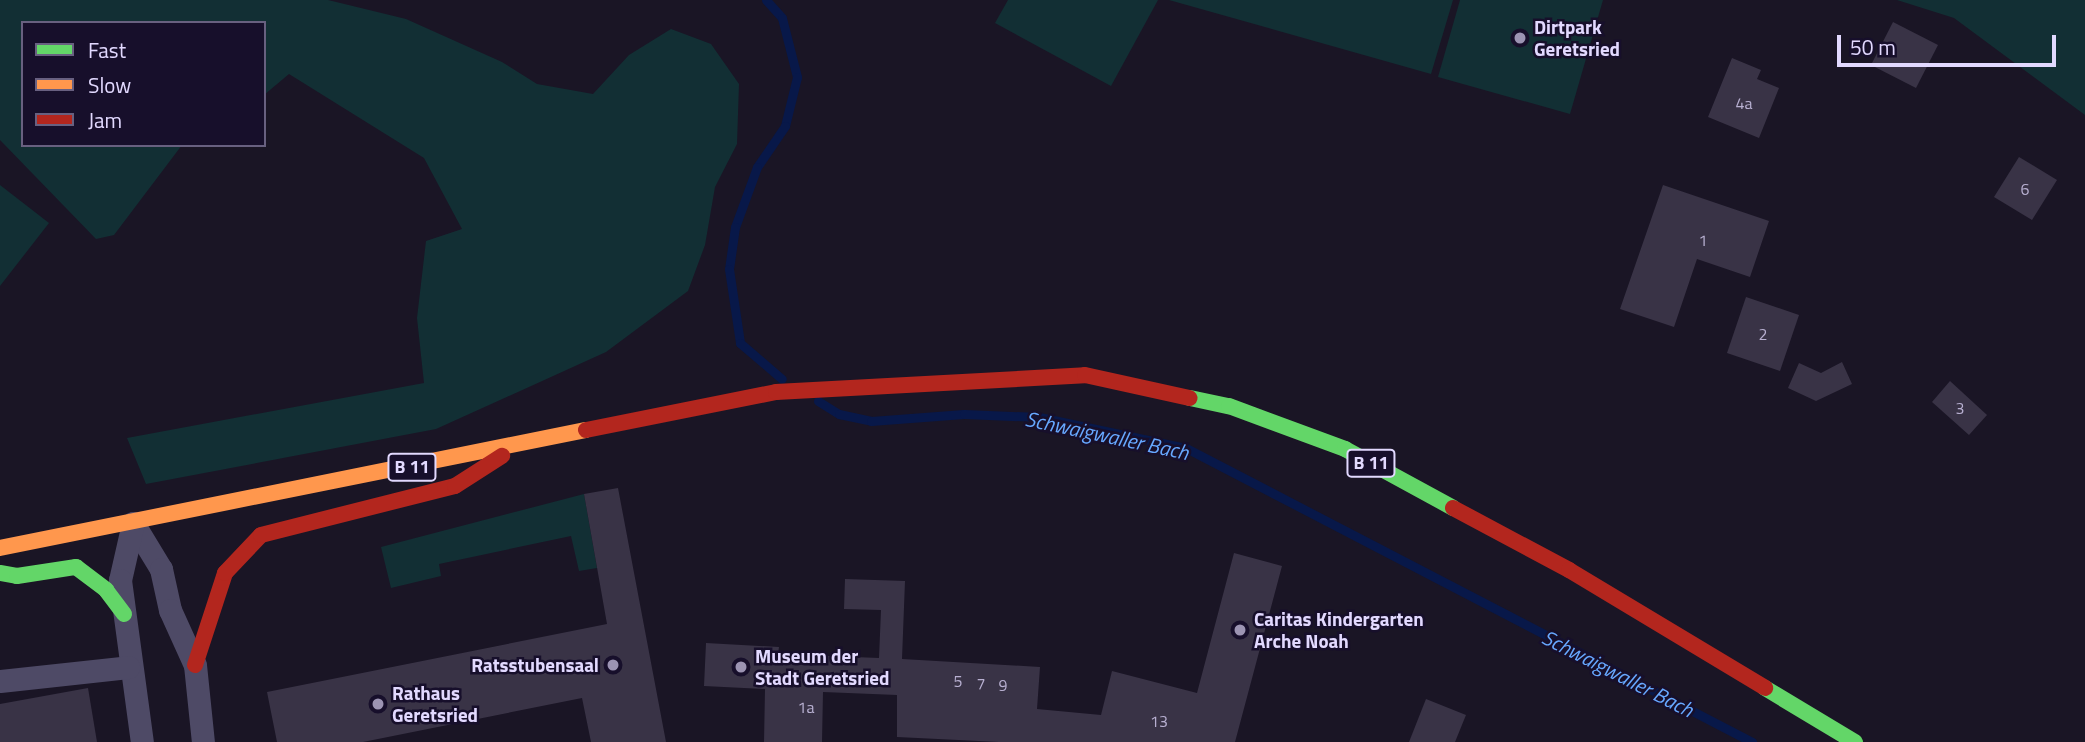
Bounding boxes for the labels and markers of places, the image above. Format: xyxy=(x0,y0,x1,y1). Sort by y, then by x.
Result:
place label: Dirtpark Geretsried xyxy=(1534,16,1620,60)
marker: Dirtpark Geretsried xyxy=(1512,30,1528,46)
place label: Caritas Kindergarten Arche Noah xyxy=(1254,608,1424,652)
marker: Caritas Kindergarten Arche Noah xyxy=(1232,622,1248,638)
place label: Museum der Stadt Geretsried xyxy=(755,645,889,689)
place label: Ratsstubensaal xyxy=(471,654,599,676)
marker: Ratsstubensaal xyxy=(605,657,621,673)
marker: Museum der Stadt Geretsried xyxy=(733,659,749,675)
place label: Rathaus Geretsried xyxy=(392,682,478,726)
marker: Rathaus Geretsried xyxy=(370,696,386,712)

